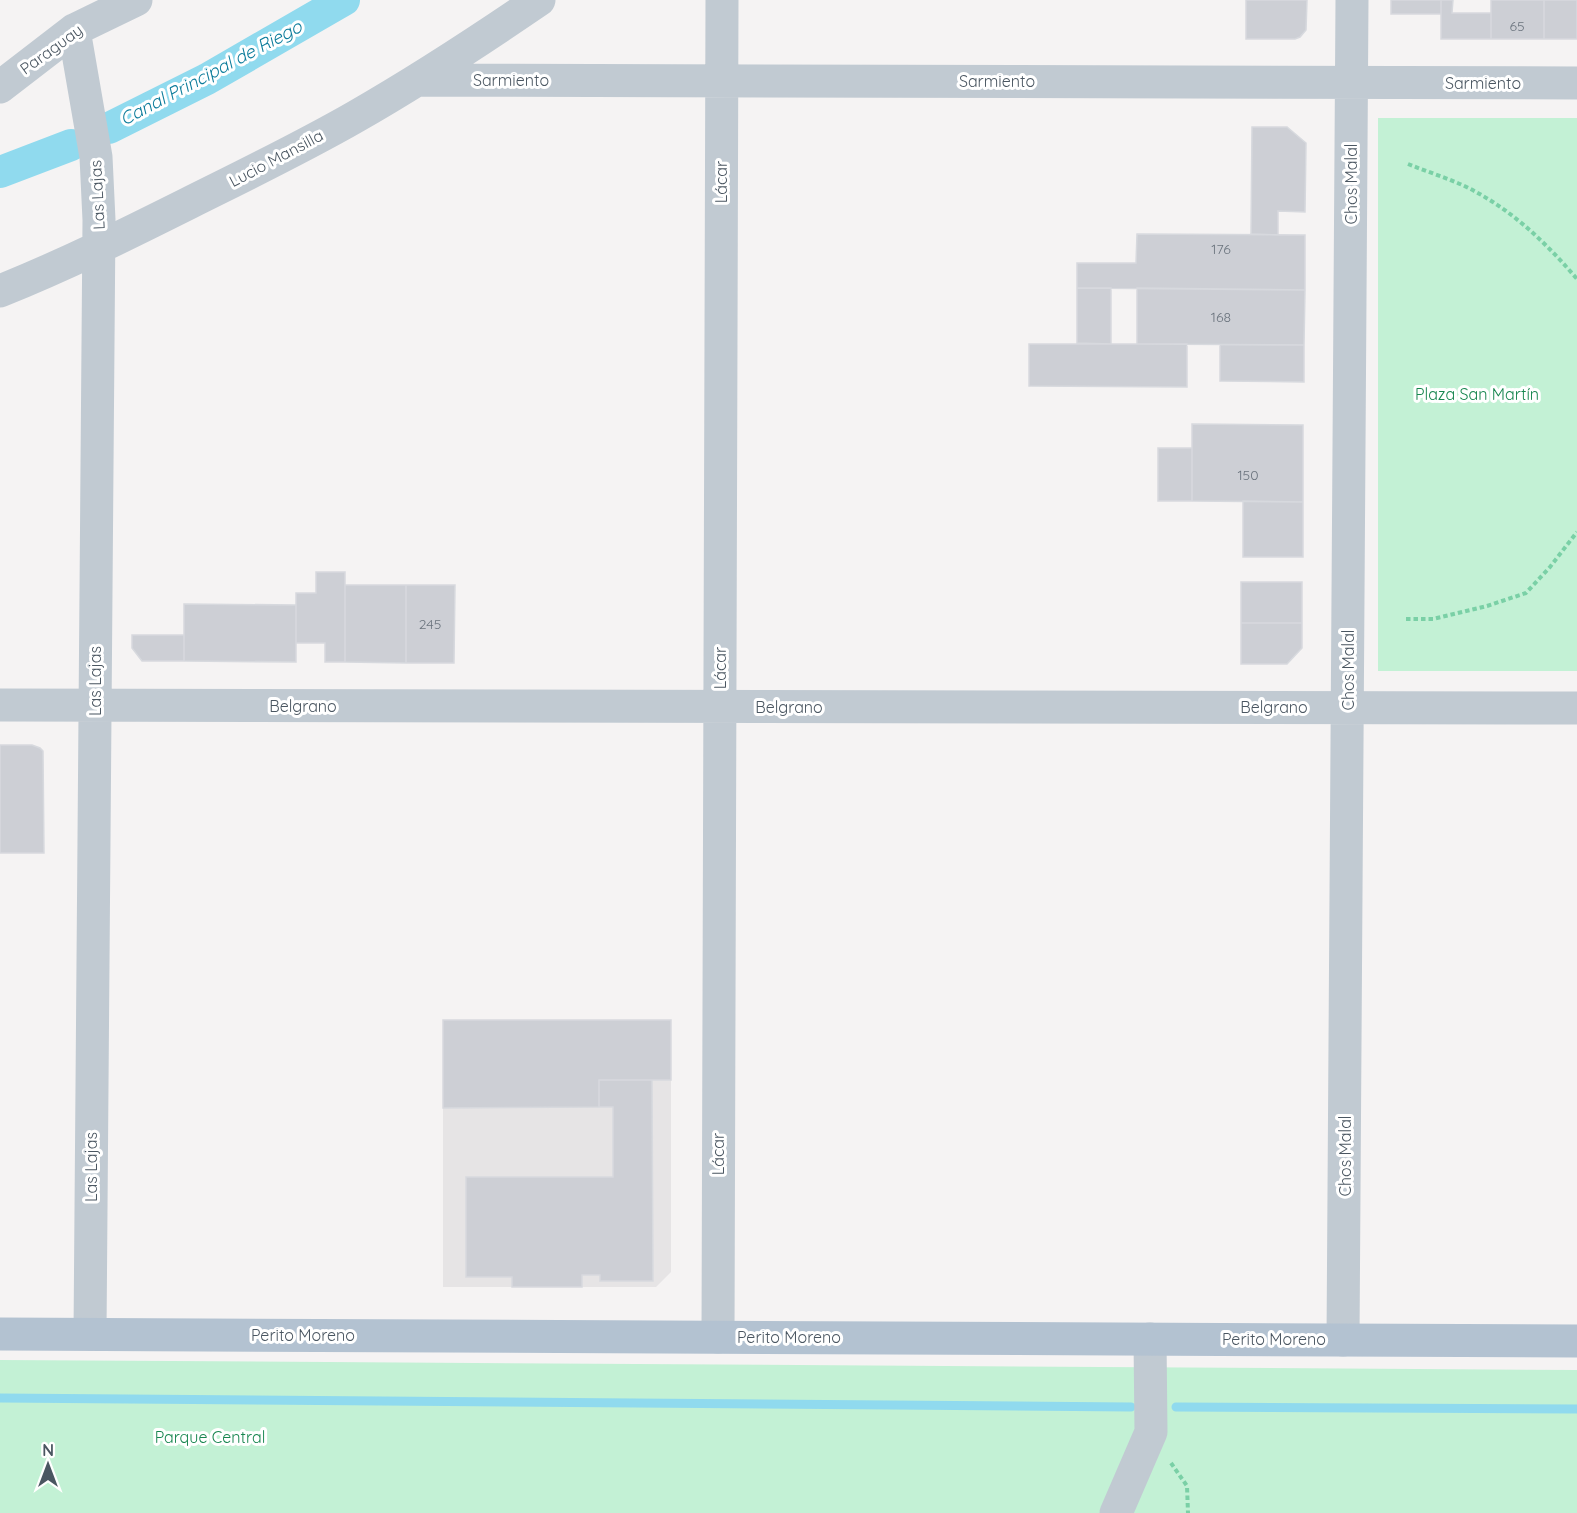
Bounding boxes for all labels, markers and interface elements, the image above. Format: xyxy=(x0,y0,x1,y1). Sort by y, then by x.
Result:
water label: Canal Principal de Riego xyxy=(116,14,307,130)
house number: 65 xyxy=(1509,17,1525,35)
street label: Paraguay xyxy=(16,20,86,78)
street label: Sarmiento xyxy=(473,70,549,90)
street label: Sarmiento xyxy=(959,71,1035,91)
street label: Sarmiento xyxy=(1445,73,1521,93)
street label: Lucio Mansilla xyxy=(226,125,326,191)
street label: Chos Malal xyxy=(1341,143,1361,225)
street label: Las Lajas xyxy=(85,160,109,230)
street label: Lácar xyxy=(711,161,731,203)
house number: 176 xyxy=(1211,240,1231,258)
house number: 168 xyxy=(1211,308,1231,326)
park label: Plaza San Martín xyxy=(1415,384,1539,404)
house number: 150 xyxy=(1237,466,1259,484)
house number: 245 xyxy=(419,615,441,633)
street label: Chos Malal xyxy=(1338,629,1358,711)
street label: Las Lajas xyxy=(85,646,105,716)
street label: Lácar xyxy=(710,647,730,689)
street label: Belgrano xyxy=(269,696,337,716)
street label: Belgrano xyxy=(755,697,823,717)
street label: Belgrano xyxy=(1240,697,1308,717)
street label: Chos Malal xyxy=(1335,1115,1355,1197)
street label: Las Lajas xyxy=(81,1132,101,1202)
street label: Lácar xyxy=(708,1133,728,1175)
street label: Perito Moreno xyxy=(251,1325,355,1345)
street label: Perito Moreno xyxy=(737,1327,841,1347)
street label: Perito Moreno xyxy=(1222,1329,1326,1349)
park label: Parque Central xyxy=(155,1427,265,1447)
north arrow xyxy=(18,1435,78,1495)
text: N xyxy=(42,1440,54,1460)

